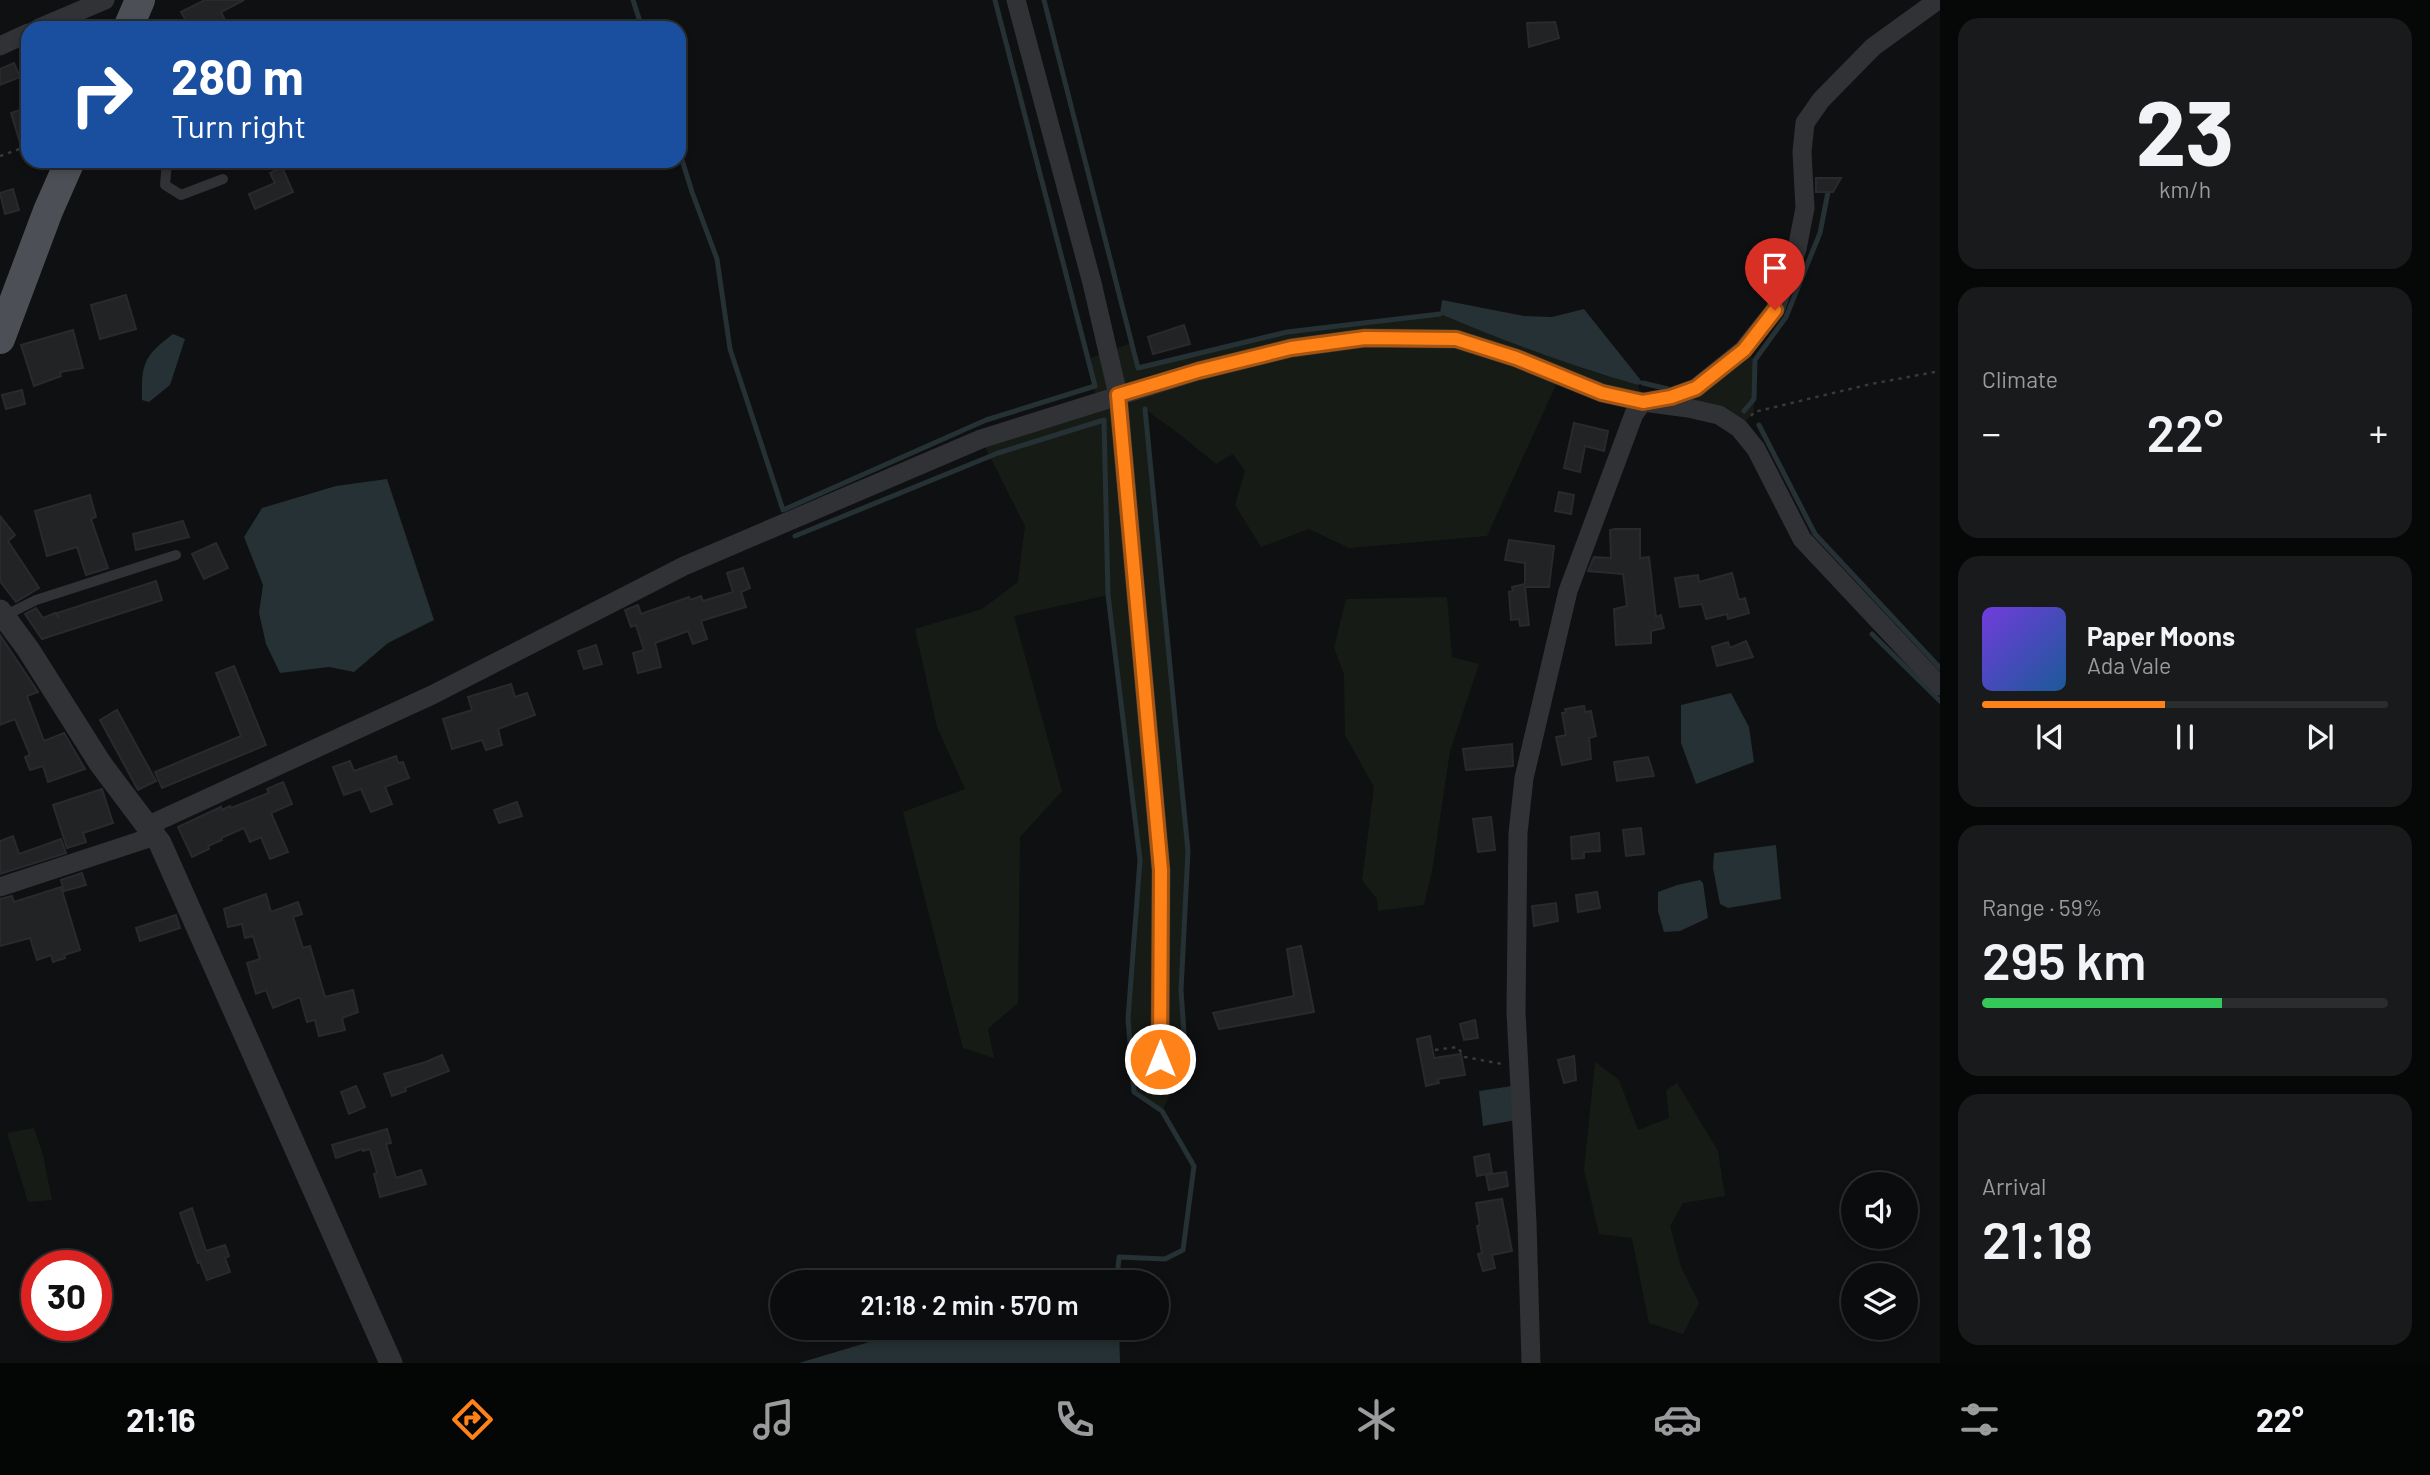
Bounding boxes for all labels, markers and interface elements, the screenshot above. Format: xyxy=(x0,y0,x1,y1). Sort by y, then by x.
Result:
text: 280 m xyxy=(171,46,304,105)
icon: right xyxy=(56,49,147,140)
text: 23 xyxy=(2136,75,2234,184)
text: Turn right xyxy=(171,106,306,144)
text: km/h xyxy=(2159,175,2211,203)
pin xyxy=(1745,238,1805,310)
icon: arrive xyxy=(1756,249,1794,287)
text: Climate xyxy=(1982,365,2058,393)
text: 22° xyxy=(2147,400,2223,462)
text: − xyxy=(1982,409,2001,455)
text: + xyxy=(2369,409,2388,455)
text: Paper Moons xyxy=(2087,620,2235,651)
text: Ada Vale xyxy=(2087,651,2171,679)
icon: previous xyxy=(2031,718,2069,756)
icon: pause xyxy=(2166,718,2204,756)
icon: next xyxy=(2301,718,2339,756)
text: Range · 59% xyxy=(1982,893,2102,921)
text: 295 km xyxy=(1982,928,2146,990)
position arrow xyxy=(1123,1022,1197,1096)
map controls xyxy=(1841,1172,1918,1340)
button: sound xyxy=(1841,1172,1918,1249)
text: Arrival xyxy=(1982,1172,2046,1200)
text: 21:18 xyxy=(1982,1207,2093,1269)
speed limit sign: 30 xyxy=(21,1250,112,1341)
button: layers xyxy=(1841,1263,1918,1340)
text: 21:18 · 2 min · 570 m xyxy=(861,1289,1078,1320)
icon: directions xyxy=(448,1395,497,1444)
icon: music xyxy=(749,1395,798,1444)
icon: phone xyxy=(1050,1395,1099,1444)
icon: climate xyxy=(1352,1395,1401,1444)
icon: car xyxy=(1653,1395,1702,1444)
icon: filters xyxy=(1955,1395,2004,1444)
text: 21:16 xyxy=(126,1400,195,1438)
text: 22° xyxy=(2256,1400,2304,1438)

